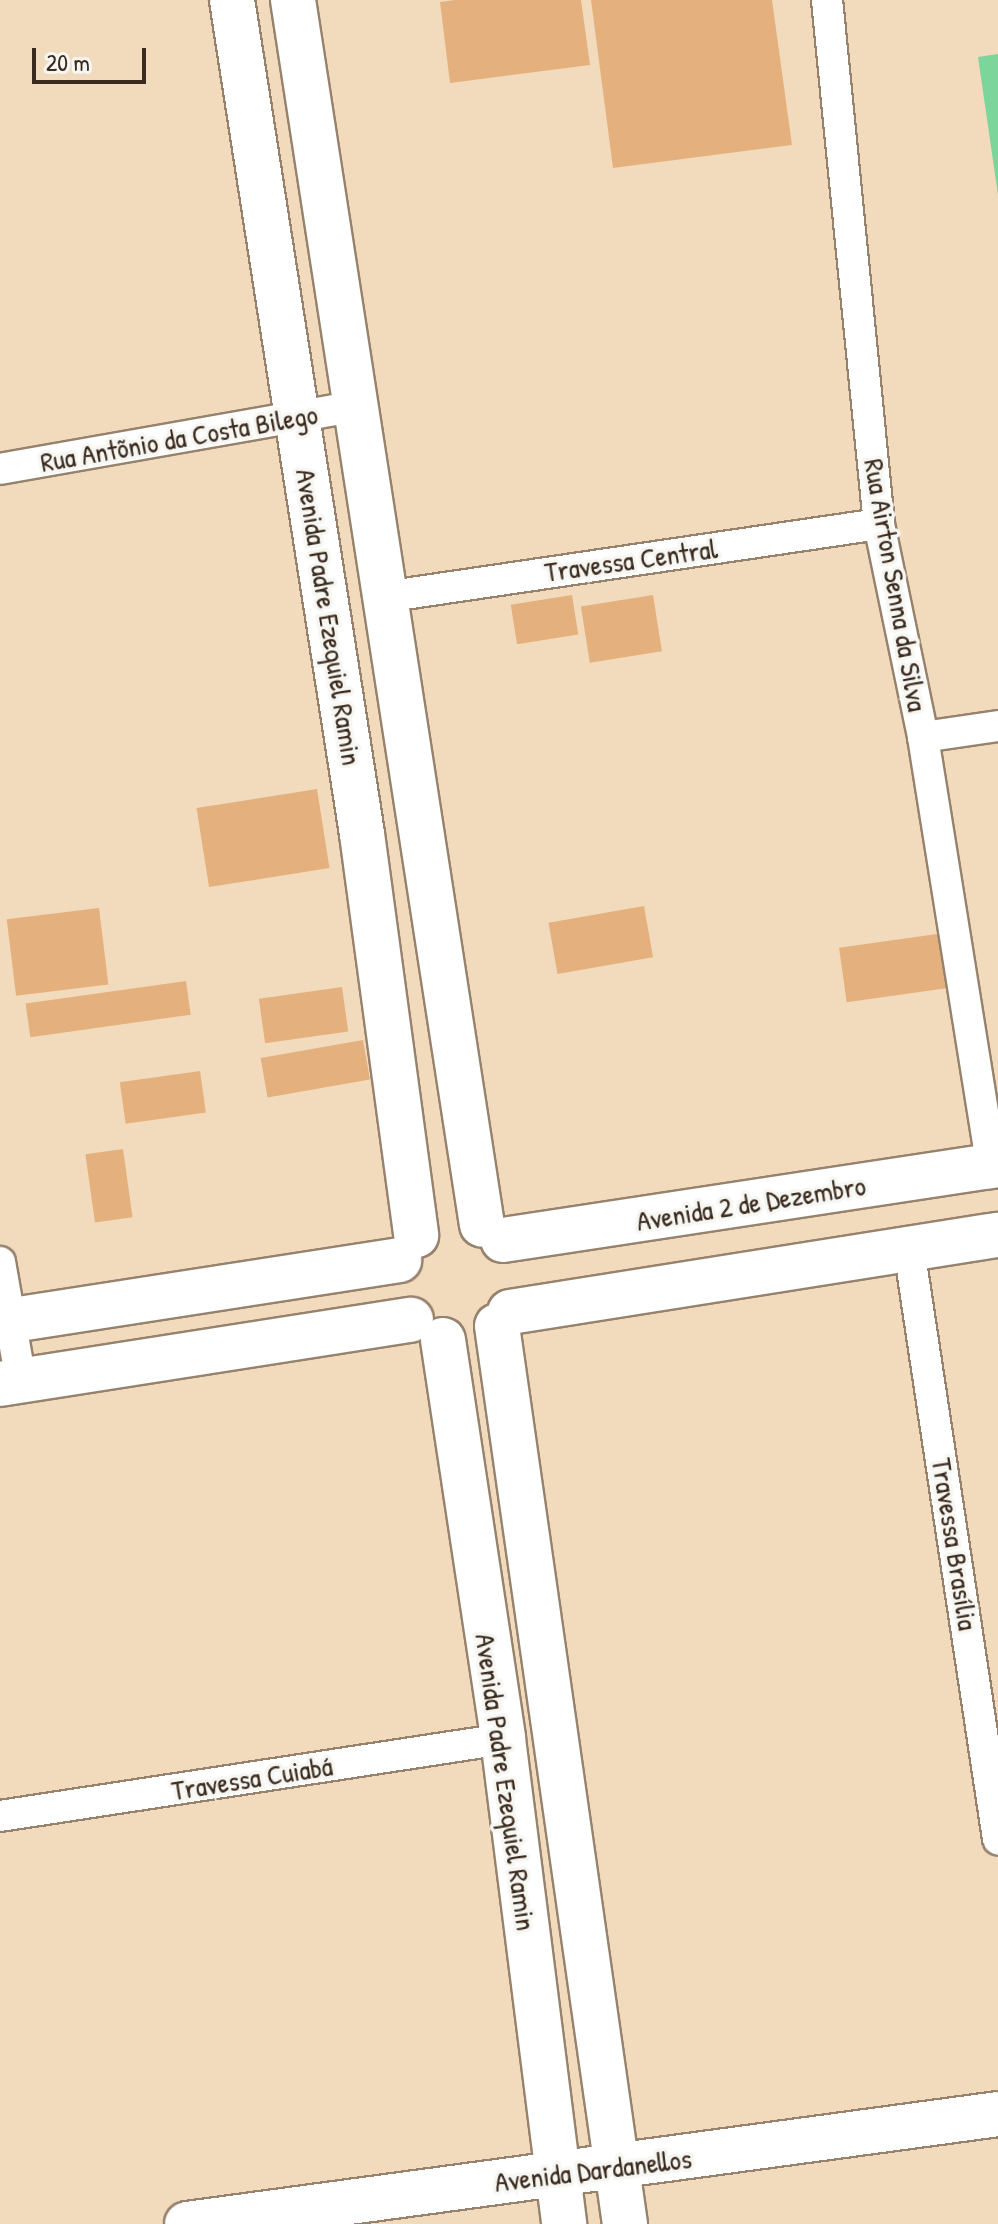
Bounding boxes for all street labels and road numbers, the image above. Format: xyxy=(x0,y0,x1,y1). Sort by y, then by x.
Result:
street label: Rua Antõnio da Costa Bilego xyxy=(38,397,320,479)
street label: Rua Airton Senna da Silva xyxy=(857,456,935,714)
street label: Avenida Padre Ezequiel Ramin xyxy=(289,466,369,768)
street label: Travessa Central xyxy=(542,531,720,589)
street label: Avenida 2 de Dezembro xyxy=(634,1168,868,1238)
street label: Travessa Brasília xyxy=(925,1456,985,1632)
street label: Avenida Padre Ezequiel Ramin xyxy=(469,1631,543,1933)
street label: Travessa Cuiabá xyxy=(169,1749,335,1807)
street label: Avenida Dardanellos xyxy=(493,2141,693,2199)

